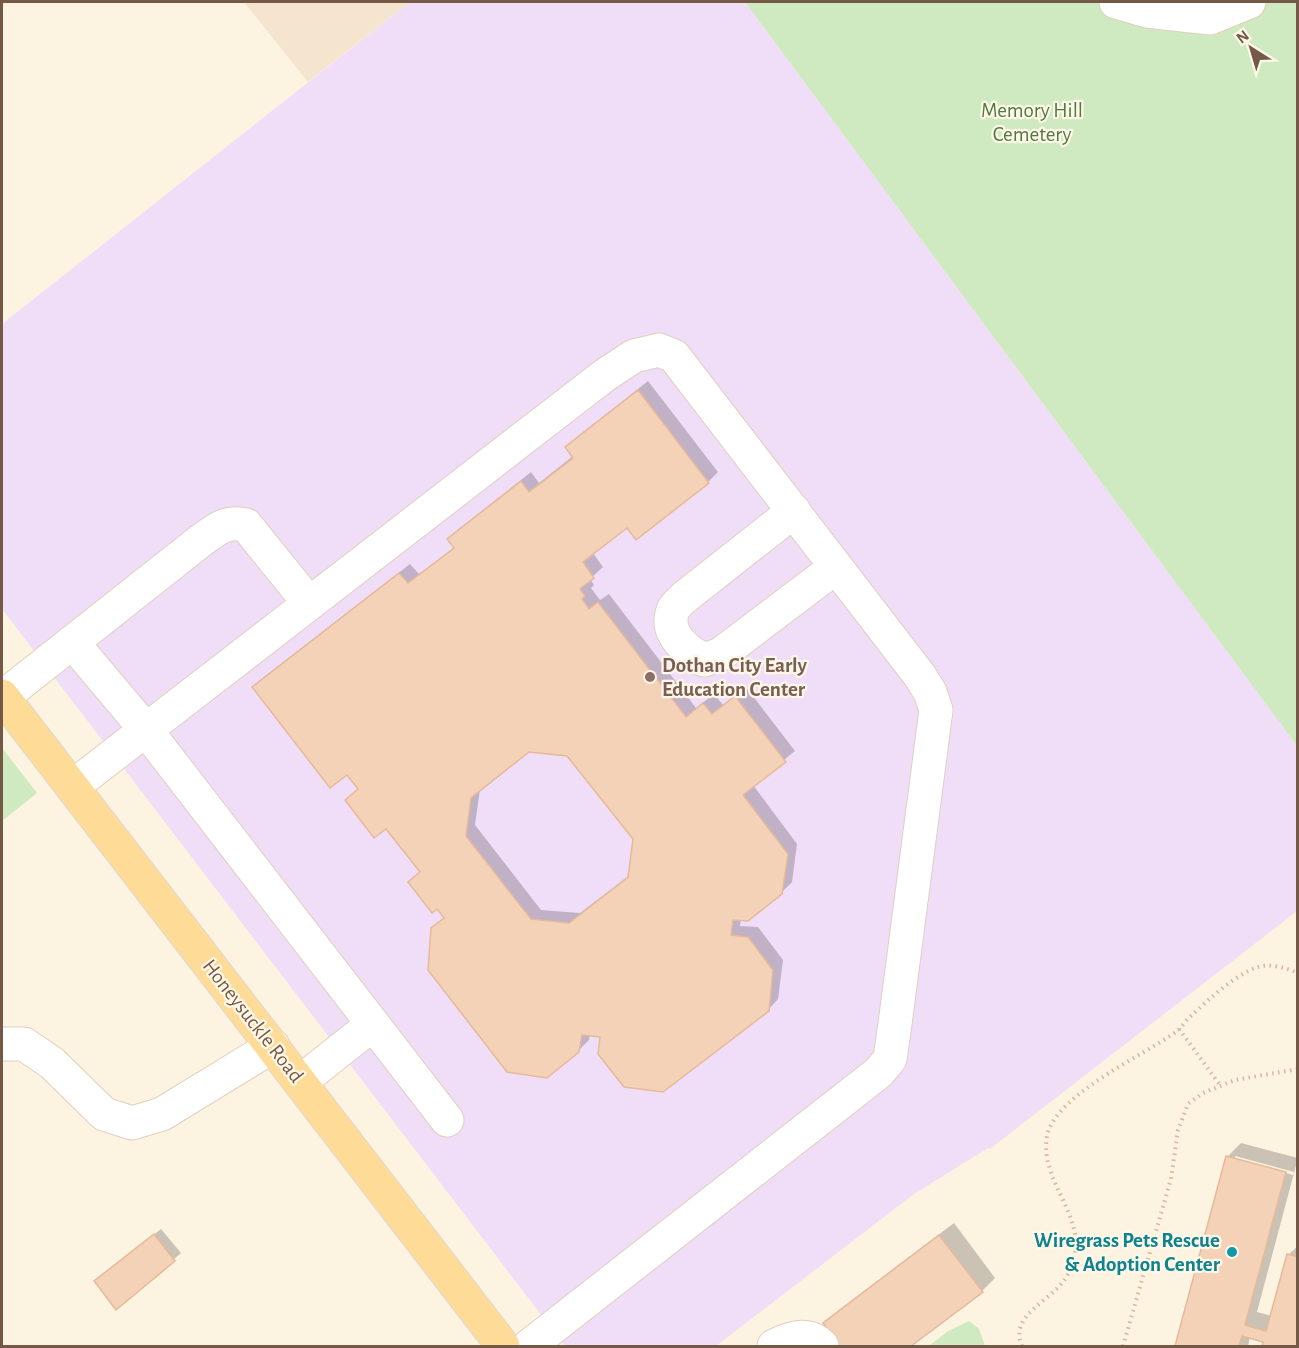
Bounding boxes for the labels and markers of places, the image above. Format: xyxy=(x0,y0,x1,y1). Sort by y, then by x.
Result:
place label: Dothan City Early Education Center xyxy=(662,655,808,700)
marker: Dothan City Early Education Center xyxy=(643,670,657,684)
place label: Wiregrass Pets Rescue & Adoption Center xyxy=(1034,1230,1221,1275)
marker: Wiregrass Pets Rescue & Adoption Center xyxy=(1225,1245,1239,1259)

